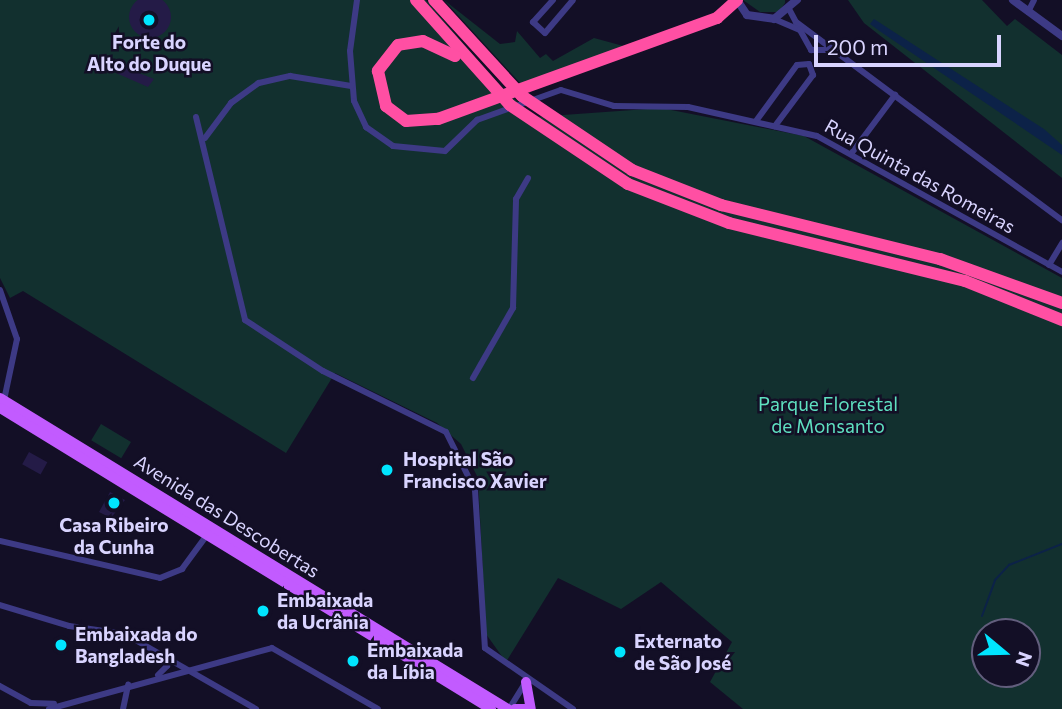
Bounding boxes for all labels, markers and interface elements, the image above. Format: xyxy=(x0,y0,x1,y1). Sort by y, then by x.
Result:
marker: Forte do Alto do Duque xyxy=(141,12,157,28)
scale bar xyxy=(817,21,1004,65)
place label: Forte do Alto do Duque xyxy=(87,31,211,75)
text: 200 m xyxy=(827,34,888,59)
street label: Rua Quinta das Romeiras xyxy=(821,114,1019,238)
park label: Parque Florestal de Monsanto xyxy=(758,393,898,437)
place label: Hospital São Francisco Xavier xyxy=(403,448,547,492)
street label: Avenida das Descobertas xyxy=(130,450,324,582)
marker: Hospital São Francisco Xavier xyxy=(377,460,397,480)
marker: Casa Ribeiro da Cunha xyxy=(106,495,122,511)
place label: Casa Ribeiro da Cunha xyxy=(59,514,169,558)
place label: Embaixada da Ucrânia xyxy=(277,589,373,633)
marker: Embaixada da Ucrânia xyxy=(255,603,271,619)
north arrow xyxy=(971,618,1041,688)
place label: Embaixada do Bangladesh xyxy=(75,623,197,667)
place label: Externato de São José xyxy=(634,630,731,674)
marker: Embaixada do Bangladesh xyxy=(53,637,69,653)
place label: Embaixada da Líbia xyxy=(367,639,463,683)
marker: Externato de São José xyxy=(612,644,628,660)
text: N xyxy=(1011,649,1038,670)
marker: Embaixada da Líbia xyxy=(345,653,361,669)

